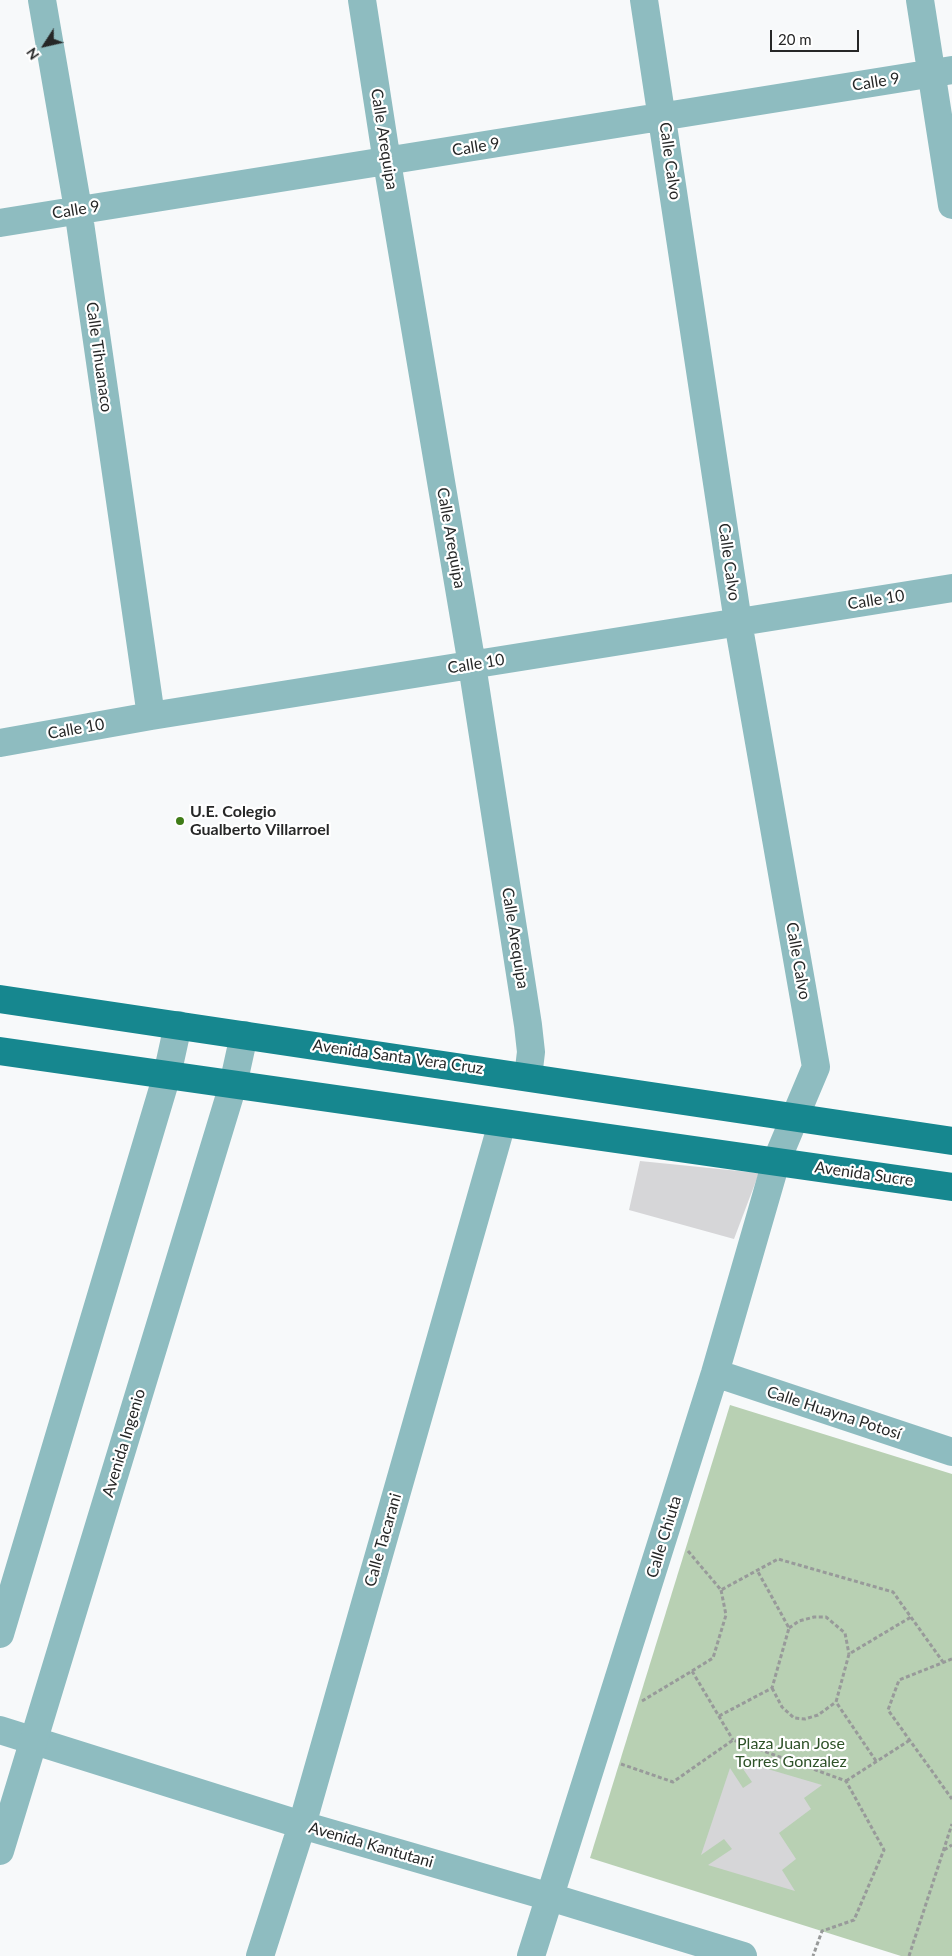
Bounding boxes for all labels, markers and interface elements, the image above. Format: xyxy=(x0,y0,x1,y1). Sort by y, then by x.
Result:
north arrow xyxy=(20,20,70,70)
scale bar xyxy=(772,20,861,52)
text: 20 m xyxy=(778,30,812,48)
text: N xyxy=(22,45,42,63)
street label: Calle 9 xyxy=(851,69,901,95)
street label: Calle Arequipa xyxy=(367,87,401,191)
street label: Calle Calvo xyxy=(655,121,685,201)
street label: Calle 9 xyxy=(451,134,501,160)
street label: Calle 9 xyxy=(51,197,101,223)
street label: Calle Tihuanaco xyxy=(82,301,116,413)
street label: Calle Arequipa xyxy=(433,486,469,590)
street label: Calle Calvo xyxy=(714,522,744,602)
street label: Calle 10 xyxy=(846,586,906,614)
street label: Calle 10 xyxy=(446,650,506,678)
street label: Calle 10 xyxy=(46,715,106,743)
place label: U.E. Colegio Gualberto Villarroel xyxy=(190,802,330,840)
marker: U.E. Colegio Gualberto Villarroel xyxy=(174,815,186,827)
street label: Calle Arequipa xyxy=(498,886,532,990)
street label: Calle Calvo xyxy=(782,921,814,1001)
street label: Avenida Santa Vera Cruz xyxy=(311,1036,485,1078)
street label: Avenida Sucre xyxy=(813,1158,915,1190)
street label: Calle Huayna Potosí xyxy=(764,1382,904,1444)
street label: Avenida Ingenio xyxy=(98,1387,150,1499)
street label: Calle Tacarani xyxy=(360,1491,406,1589)
street label: Calle Chiuta xyxy=(642,1494,686,1580)
park label: Plaza Juan Jose Torres Gonzalez xyxy=(735,1734,847,1772)
street label: Avenida Kantutani xyxy=(306,1818,436,1872)

